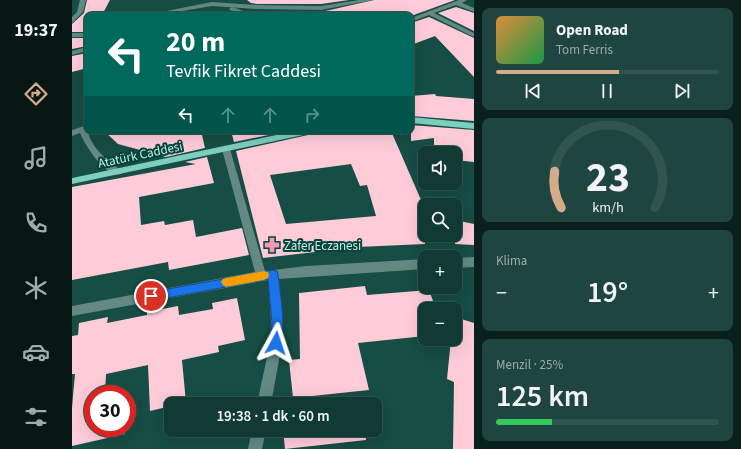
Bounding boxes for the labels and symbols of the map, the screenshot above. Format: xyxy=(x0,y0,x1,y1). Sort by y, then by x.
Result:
street label: Atatürk Caddesi xyxy=(96,137,184,173)
pharmacy icon: Zafer Eczanesi xyxy=(263,236,281,254)
place label: Zafer Eczanesi xyxy=(284,237,361,255)
pin xyxy=(134,279,168,313)
position arrow xyxy=(255,322,297,364)
speed limit sign: 30 xyxy=(84,385,136,437)

